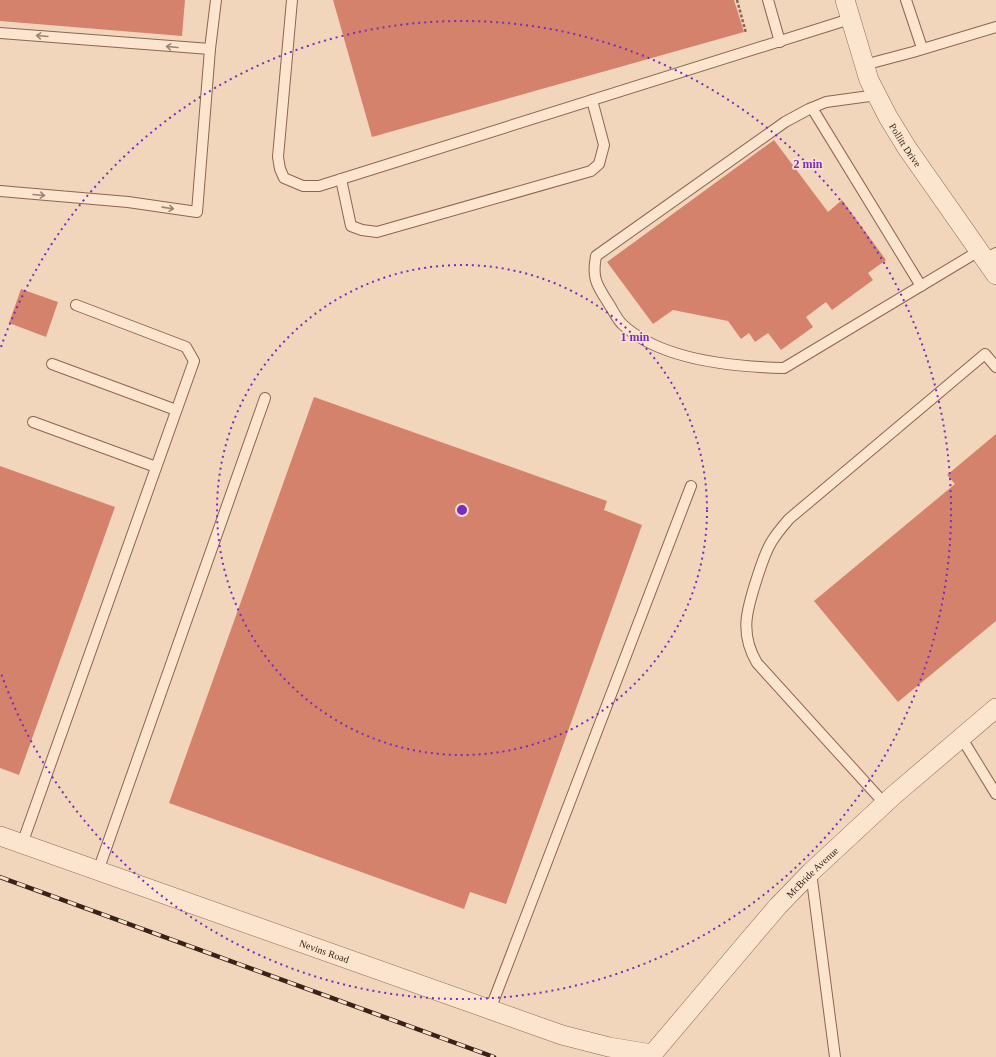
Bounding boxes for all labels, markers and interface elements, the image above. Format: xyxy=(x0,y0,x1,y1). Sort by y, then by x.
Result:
one-way arrow xyxy=(36,32,49,39)
one-way arrow xyxy=(166,43,179,50)
street label: Pollitt Drive xyxy=(887,121,924,169)
text: 2 min xyxy=(793,157,823,171)
one-way arrow xyxy=(32,191,45,199)
one-way arrow xyxy=(161,204,174,212)
text: 1 min xyxy=(620,330,650,344)
centre of rings xyxy=(455,503,469,517)
street label: McBride Avenue xyxy=(784,844,841,900)
street label: Nevins Road xyxy=(298,937,350,965)

